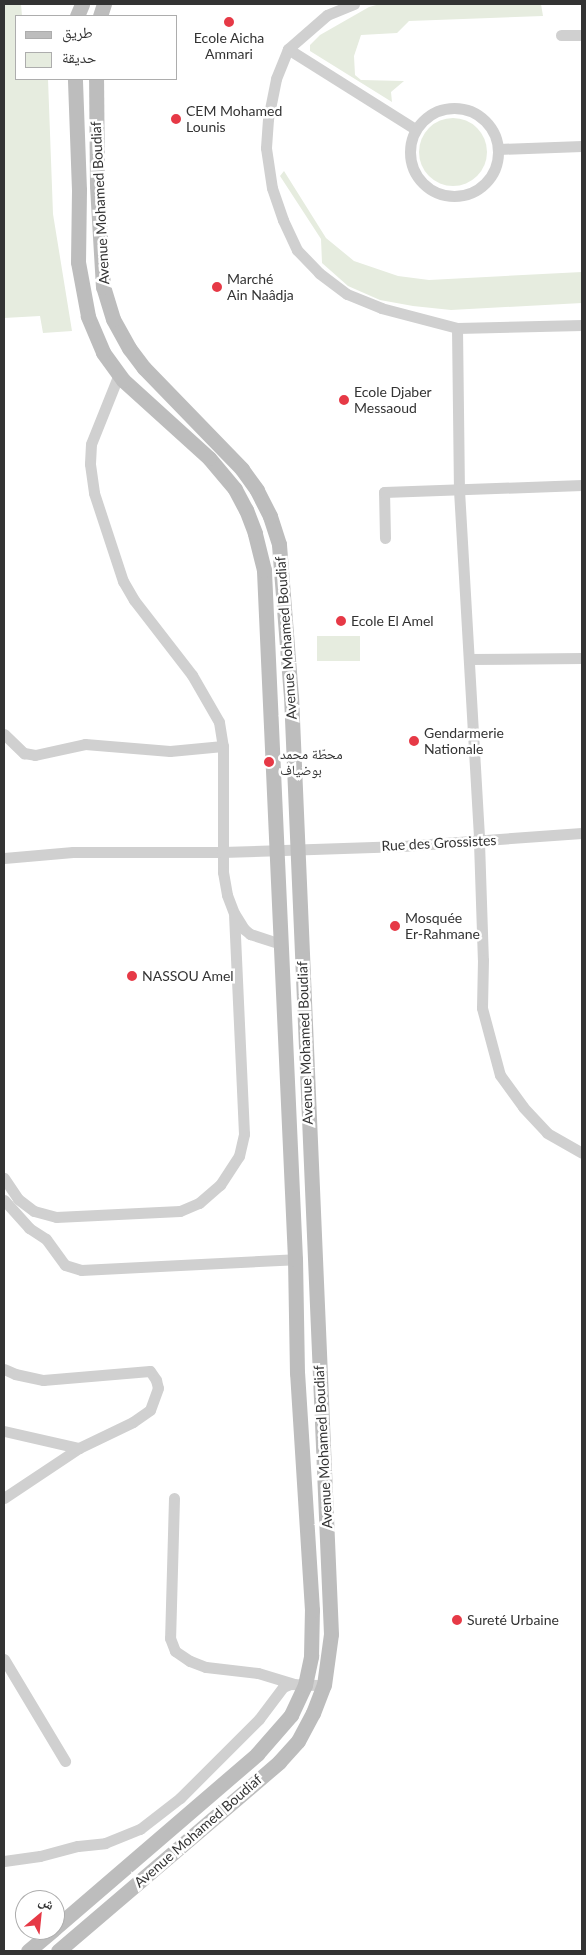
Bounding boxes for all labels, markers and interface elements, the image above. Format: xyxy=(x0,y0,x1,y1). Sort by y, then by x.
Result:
legend xyxy=(15,15,178,80)
marker: Ecole Aicha Ammari xyxy=(223,16,235,28)
text: طريق xyxy=(62,23,93,41)
place label: Ecole Aicha Ammari xyxy=(194,30,264,62)
text: حديقة xyxy=(62,48,96,66)
place label: CEM Mohamed Lounis xyxy=(186,103,282,136)
marker: CEM Mohamed Lounis xyxy=(170,113,182,125)
street label: Avenue Mohamed Boudiaf xyxy=(87,121,113,285)
place label: Marché Ain Naâdja xyxy=(227,271,294,304)
marker: Marché Ain Naâdja xyxy=(211,281,223,293)
place label: Ecole Djaber Messaoud xyxy=(354,384,432,417)
marker: Ecole Djaber Messaoud xyxy=(338,394,350,406)
street label: Avenue Mohamed Boudiaf xyxy=(272,556,300,720)
place label: Ecole El Amel xyxy=(351,613,434,629)
marker: Ecole El Amel xyxy=(335,615,347,627)
place label: Gendarmerie Nationale xyxy=(424,725,504,758)
marker: Gendarmerie Nationale xyxy=(408,735,420,747)
place label: محطّة محمد بوضياف xyxy=(280,746,343,779)
marker: محطّة محمد بوضياف xyxy=(262,755,276,769)
street label: Rue des Grossistes xyxy=(381,832,497,854)
place label: Mosquée Er-Rahmane xyxy=(405,910,480,942)
marker: Mosquée Er-Rahmane xyxy=(389,920,401,932)
street label: Avenue Mohamed Boudiaf xyxy=(294,961,316,1125)
place label: NASSOU Amel xyxy=(142,968,234,984)
marker: NASSOU Amel xyxy=(126,970,138,982)
street label: Avenue Mohamed Boudiaf xyxy=(310,1365,336,1529)
place label: Sureté Urbaine xyxy=(467,1612,559,1628)
marker: Sureté Urbaine xyxy=(451,1614,463,1626)
street label: Avenue Mohamed Boudiaf xyxy=(131,1771,265,1891)
north arrow xyxy=(15,1890,65,1940)
text: ش xyxy=(36,1891,57,1913)

